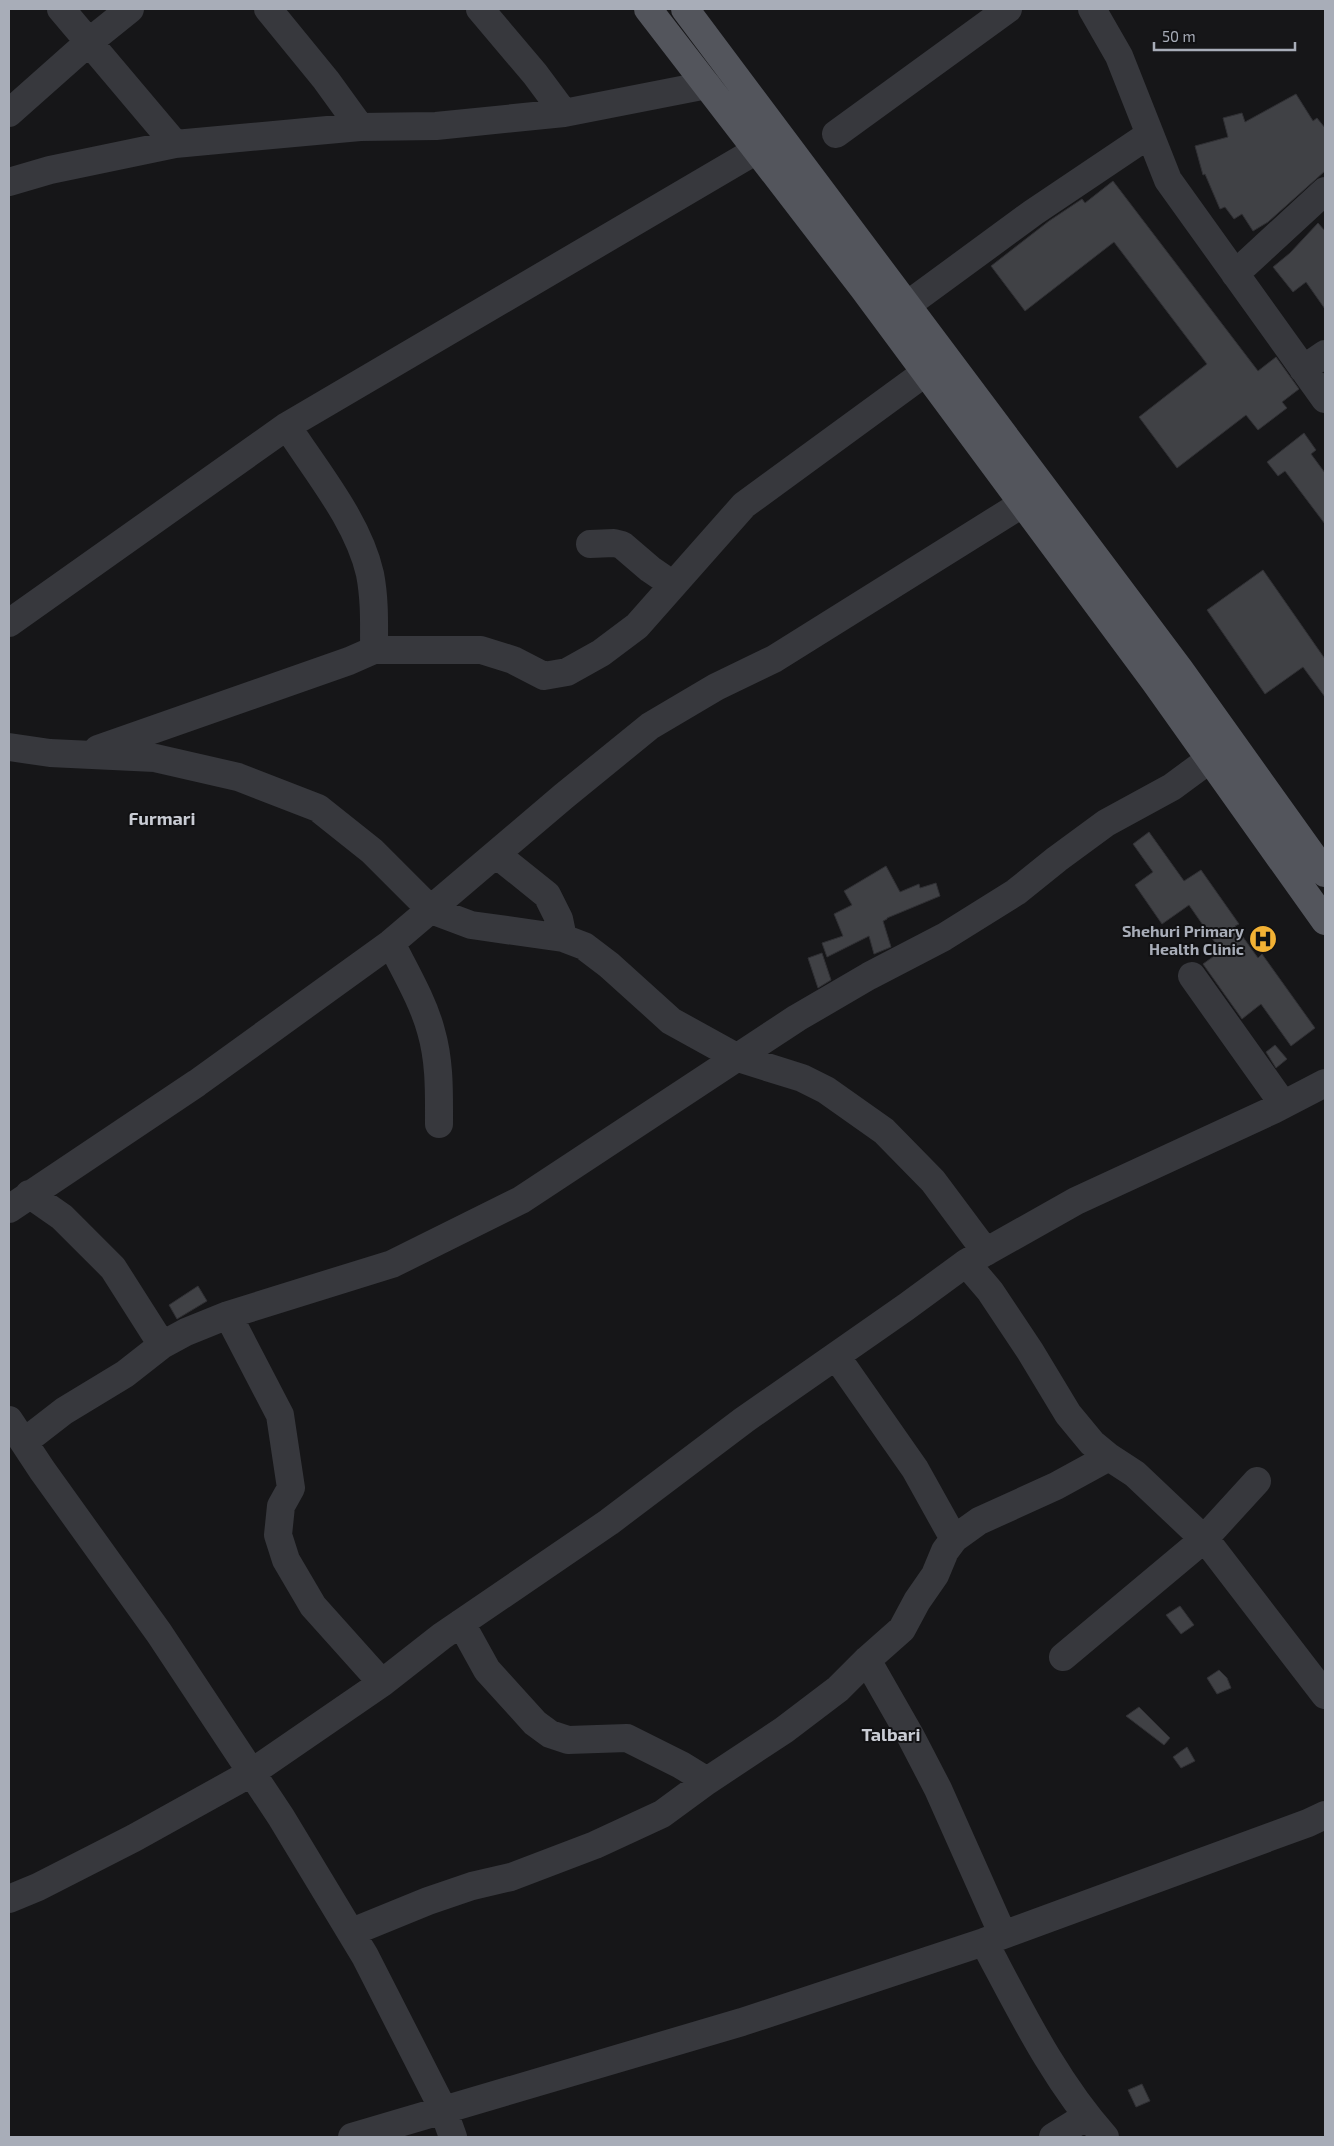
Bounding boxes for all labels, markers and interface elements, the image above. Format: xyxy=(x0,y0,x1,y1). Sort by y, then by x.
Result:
scale bar xyxy=(1154,20,1295,52)
text: 50 m xyxy=(1162,27,1196,45)
district label: Furmari xyxy=(129,807,195,829)
place label: Shehuri Primary Health Clinic xyxy=(1122,921,1244,958)
hospital icon: Shehuri Primary Health Clinic xyxy=(1248,924,1278,954)
district label: Talbari xyxy=(861,1723,921,1745)

